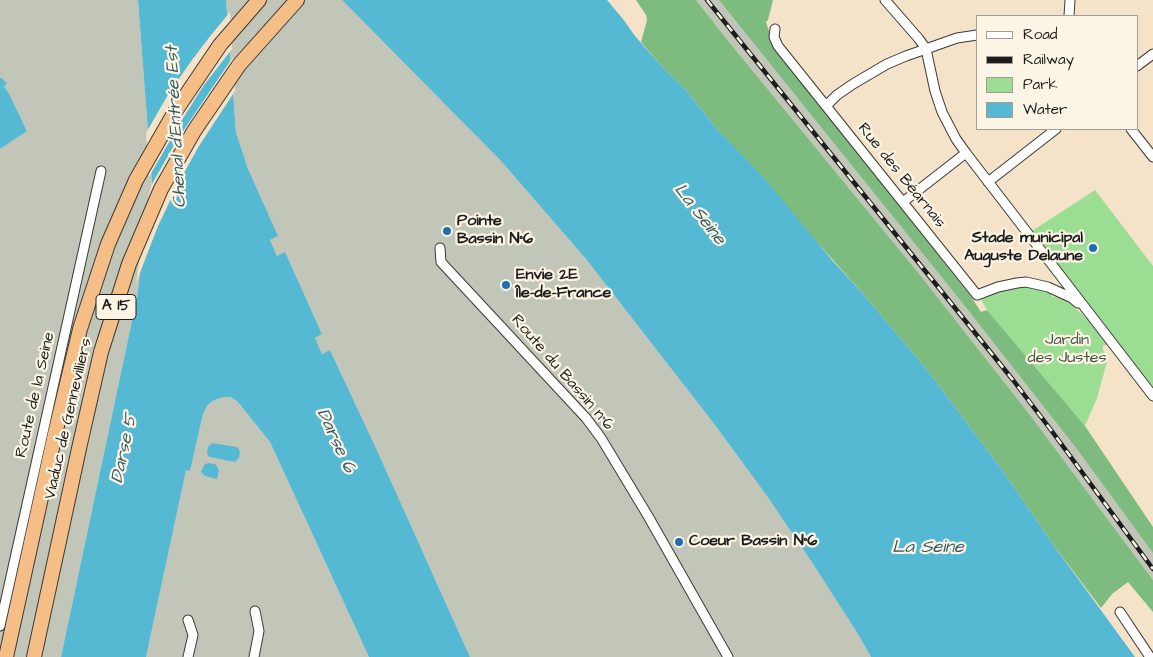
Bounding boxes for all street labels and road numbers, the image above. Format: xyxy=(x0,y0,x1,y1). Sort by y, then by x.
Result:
street label: Rue des Béarnais xyxy=(853,120,949,232)
road number: A 15 xyxy=(96,294,136,320)
street label: Route du Bassin n°6 xyxy=(507,311,617,435)
street label: Route de la Seine xyxy=(12,330,60,460)
street label: Viaduc de Gennevilliers xyxy=(41,337,97,501)

